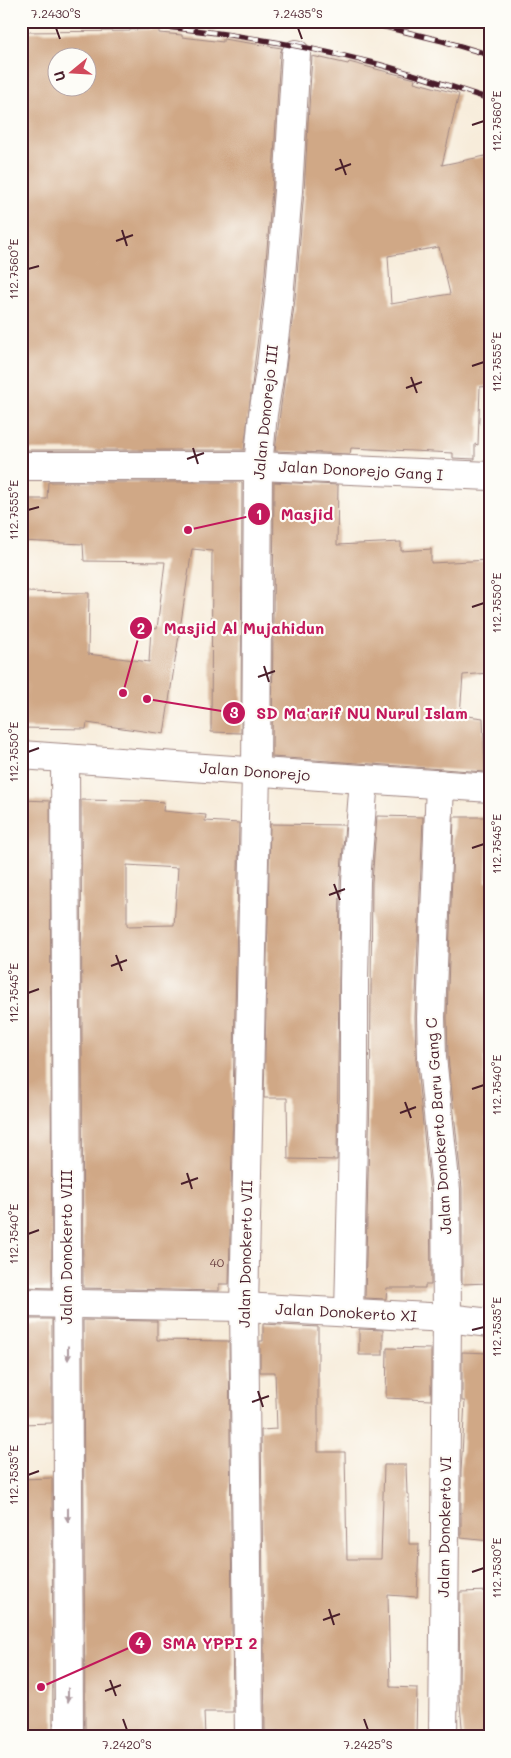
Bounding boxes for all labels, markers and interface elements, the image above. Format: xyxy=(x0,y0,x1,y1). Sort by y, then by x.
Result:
text: 7.2430°S xyxy=(31,5,81,21)
text: 7.2435°S xyxy=(273,5,323,21)
north arrow xyxy=(48,48,98,98)
text: U xyxy=(49,69,70,84)
text: 112.7560°E xyxy=(488,90,504,151)
text: 112.7560°E xyxy=(5,238,21,299)
text: 112.7555°E xyxy=(488,332,504,392)
street label: Jalan Donorejo III xyxy=(248,343,282,480)
street label: Jalan Donorejo Gang I xyxy=(278,456,444,484)
text: 112.7555°E xyxy=(5,480,21,540)
callout: Masjid xyxy=(246,499,343,530)
text: Masjid xyxy=(281,503,333,524)
text: 1 xyxy=(256,504,262,524)
text: 112.7550°E xyxy=(488,573,504,633)
callout: Masjid Al Mujahidun xyxy=(128,613,334,644)
text: Masjid Al Mujahidun xyxy=(164,617,324,638)
text: 2 xyxy=(137,618,145,638)
callout: SD Ma'arif NU Nurul Islam xyxy=(221,698,478,729)
text: 3 xyxy=(229,702,239,722)
text: SD Ma'arif NU Nurul Islam xyxy=(256,702,468,723)
text: 112.7550°E xyxy=(5,722,21,782)
street label: Jalan Donorejo xyxy=(199,757,311,785)
text: 112.7545°E xyxy=(488,814,504,874)
text: 112.7545°E xyxy=(5,963,21,1023)
street label: Jalan Donokerto Baru Gang C xyxy=(420,1017,456,1235)
text: 112.7540°E xyxy=(488,1055,504,1115)
street label: Jalan Donokerto VIII xyxy=(56,1169,76,1324)
street label: Jalan Donokerto VII xyxy=(234,1179,256,1328)
text: 112.7540°E xyxy=(5,1204,21,1264)
house number: 40 xyxy=(210,1254,225,1270)
text: 112.7535°E xyxy=(488,1297,504,1357)
street label: Jalan Donokerto XI xyxy=(275,1298,418,1326)
one-way arrow xyxy=(64,1345,72,1361)
text: 112.7535°E xyxy=(5,1445,21,1505)
street label: Jalan Donokerto VI xyxy=(433,1456,455,1598)
one-way arrow xyxy=(64,1508,72,1524)
text: 112.7530°E xyxy=(488,1538,504,1598)
callout: SMA YPPI 2 xyxy=(127,1628,268,1659)
text: 4 xyxy=(135,1632,145,1652)
text: SMA YPPI 2 xyxy=(162,1632,258,1653)
one-way arrow xyxy=(64,1688,72,1704)
text: 7.2420°S xyxy=(102,1736,152,1752)
text: 7.2425°S xyxy=(343,1736,393,1752)

